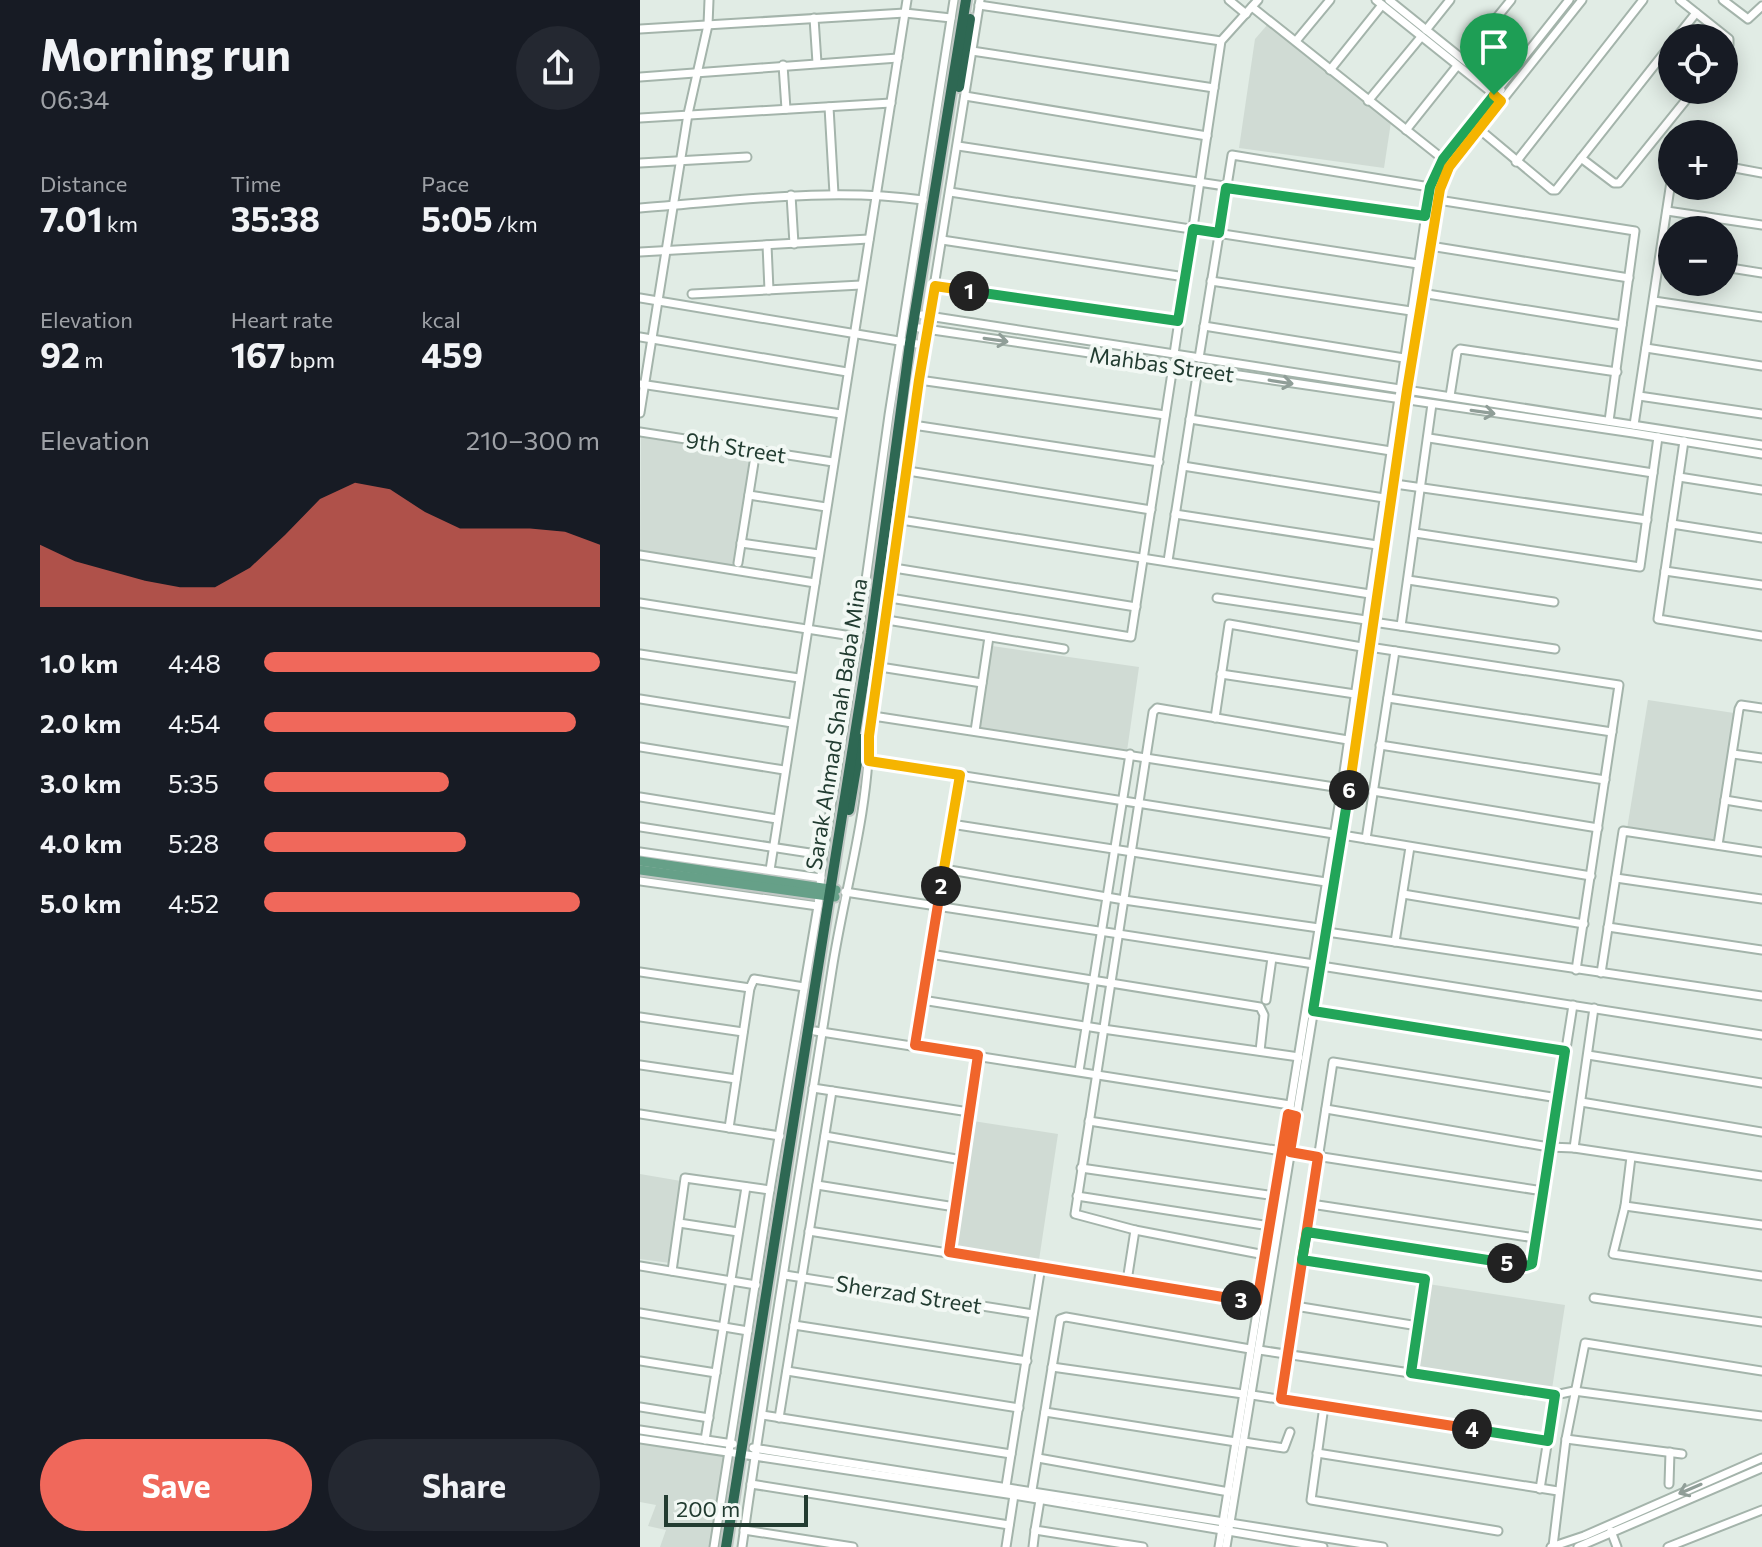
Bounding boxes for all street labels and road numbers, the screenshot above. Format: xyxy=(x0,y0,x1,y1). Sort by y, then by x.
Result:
street label: Mahbas Street xyxy=(1088,340,1236,388)
street label: 9th Street xyxy=(684,426,788,468)
street label: Sarak Ahmad Shah Baba Mina xyxy=(800,576,872,872)
street label: Sherzad Street xyxy=(834,1269,984,1319)

